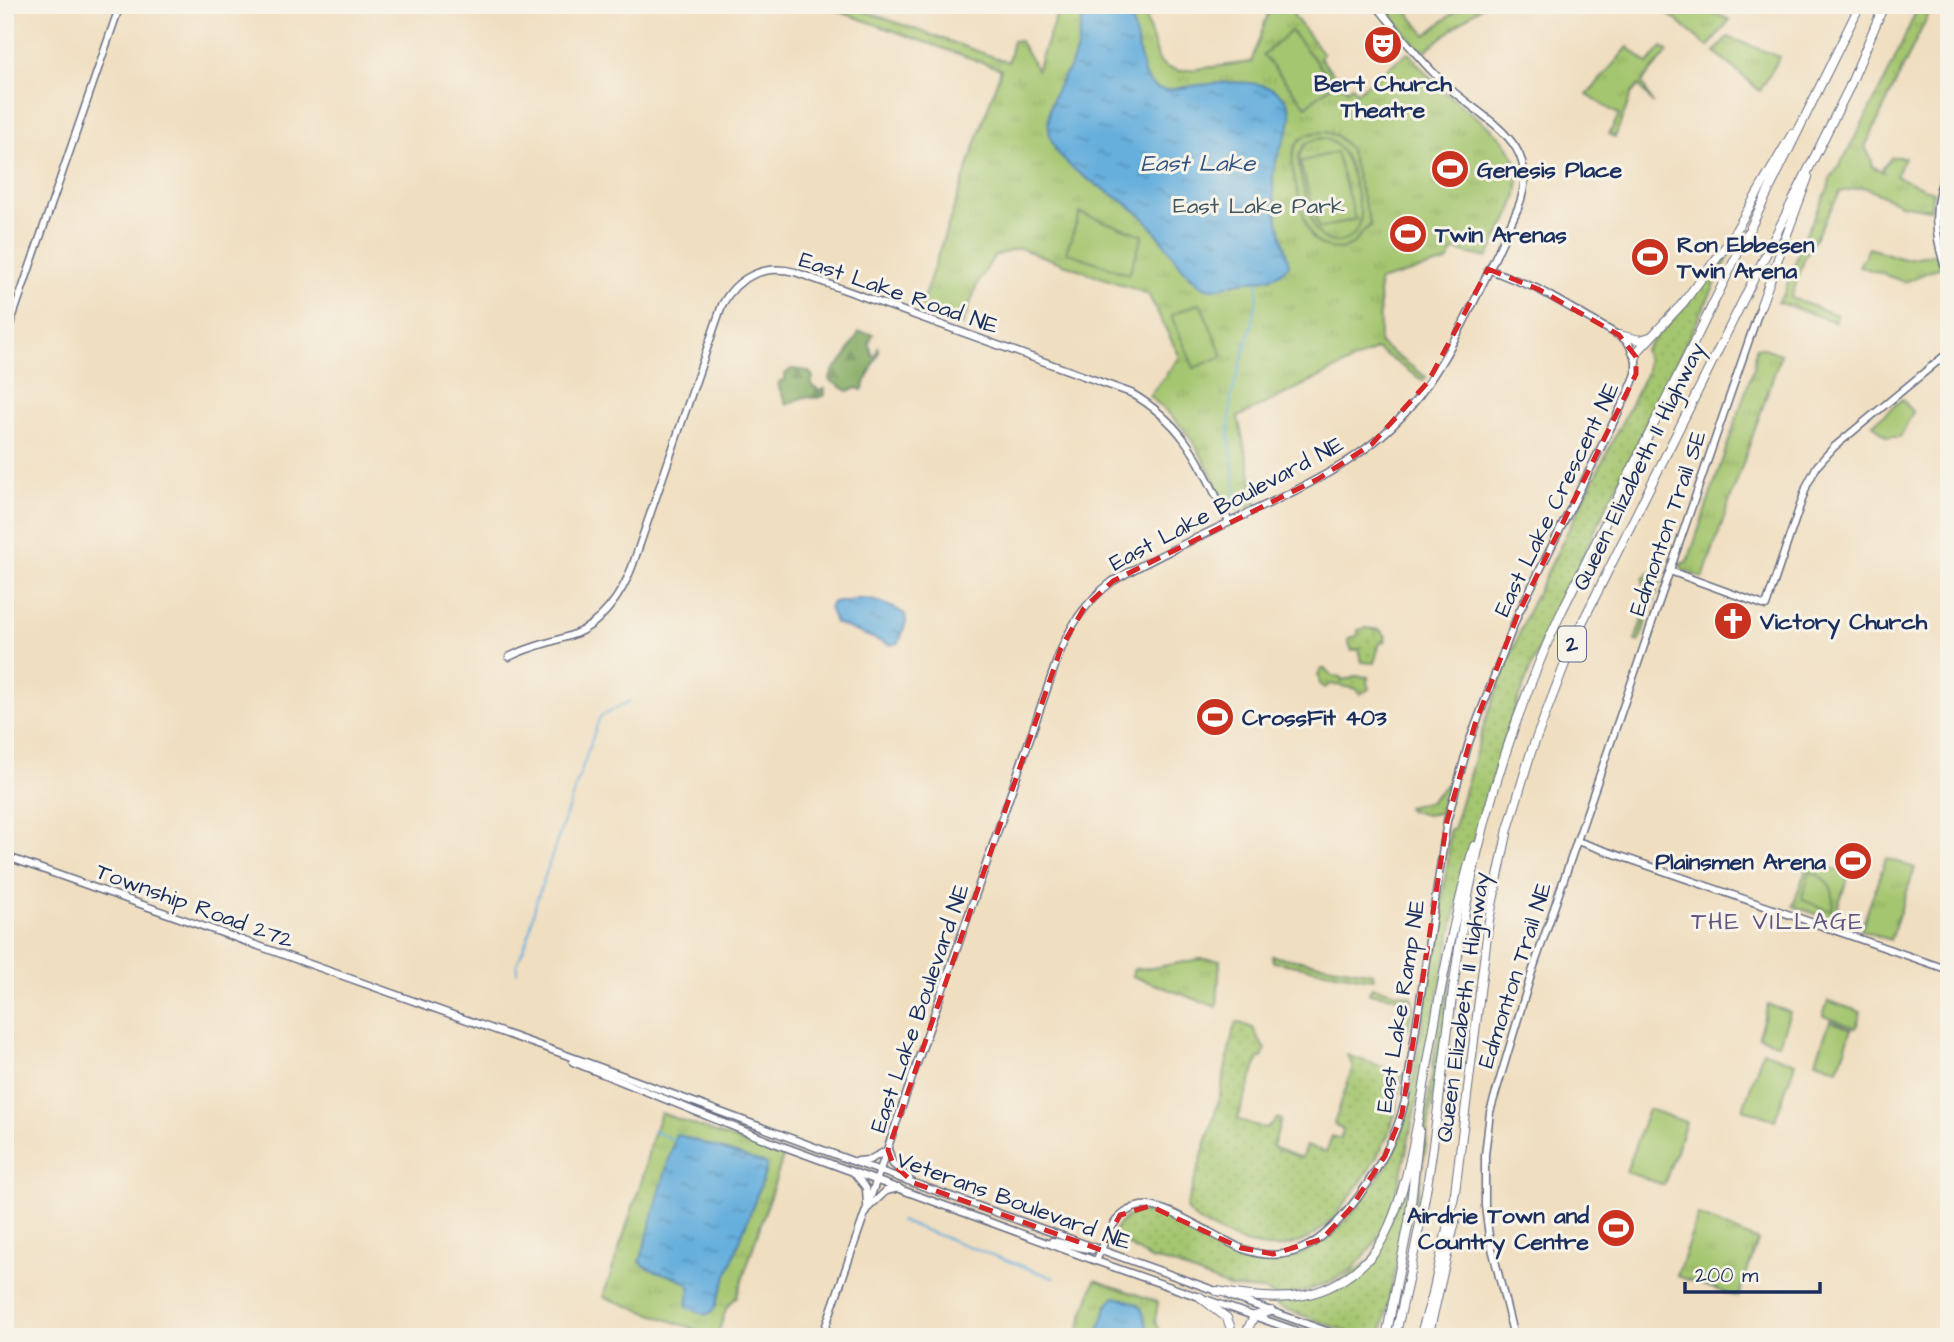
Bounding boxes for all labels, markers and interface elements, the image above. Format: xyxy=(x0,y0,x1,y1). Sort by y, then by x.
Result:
theatre icon: Bert Church Theatre xyxy=(1362,24,1404,66)
place label: Bert Church Theatre xyxy=(1314,68,1453,126)
water label: East Lake xyxy=(1141,147,1256,181)
sports icon: Genesis Place xyxy=(1429,148,1471,190)
place label: Genesis Place xyxy=(1477,154,1623,186)
park label: East Lake Park xyxy=(1173,190,1345,222)
sports icon: Twin Arenas xyxy=(1387,213,1429,255)
place label: Twin Arenas xyxy=(1434,219,1567,251)
place label: Ron Ebbesen Twin Arena xyxy=(1676,229,1815,287)
sports icon: Ron Ebbesen Twin Arena xyxy=(1629,236,1671,278)
street label: East Lake Road NE xyxy=(795,244,1003,342)
street label: Queen Elizabeth II Highway xyxy=(1565,337,1714,596)
street label: East Lake Crescent NE xyxy=(1486,377,1628,622)
street label: Edmonton Trail SE xyxy=(1621,426,1715,620)
street label: East Lake Boulevard NE xyxy=(1104,428,1350,579)
church icon: Victory Church xyxy=(1712,600,1754,642)
place label: Victory Church xyxy=(1759,606,1928,640)
road number: 2 xyxy=(1558,626,1586,662)
sports icon: CrossFit 403 xyxy=(1194,696,1236,738)
place label: CrossFit 403 xyxy=(1242,702,1387,734)
sports icon: Plainsmen Arena xyxy=(1832,840,1874,882)
place label: Plainsmen Arena xyxy=(1655,846,1826,878)
street label: Township Road 272 xyxy=(91,855,298,957)
street label: Queen Elizabeth II Highway xyxy=(1428,870,1499,1144)
street label: Edmonton Trail NE xyxy=(1470,878,1560,1072)
street label: East Lake Boulevard NE xyxy=(862,879,978,1137)
street label: East Lake Ramp NE xyxy=(1368,897,1434,1115)
district label: THE VILLAGE xyxy=(1691,905,1865,939)
street label: Veterans Boulevard NE xyxy=(892,1144,1136,1258)
place label: Airdrie Town and Country Centre xyxy=(1407,1200,1590,1260)
sports icon: Airdrie Town and Country Centre xyxy=(1595,1207,1637,1249)
scale bar xyxy=(1685,1251,1819,1295)
text: 200 m xyxy=(1695,1261,1759,1290)

